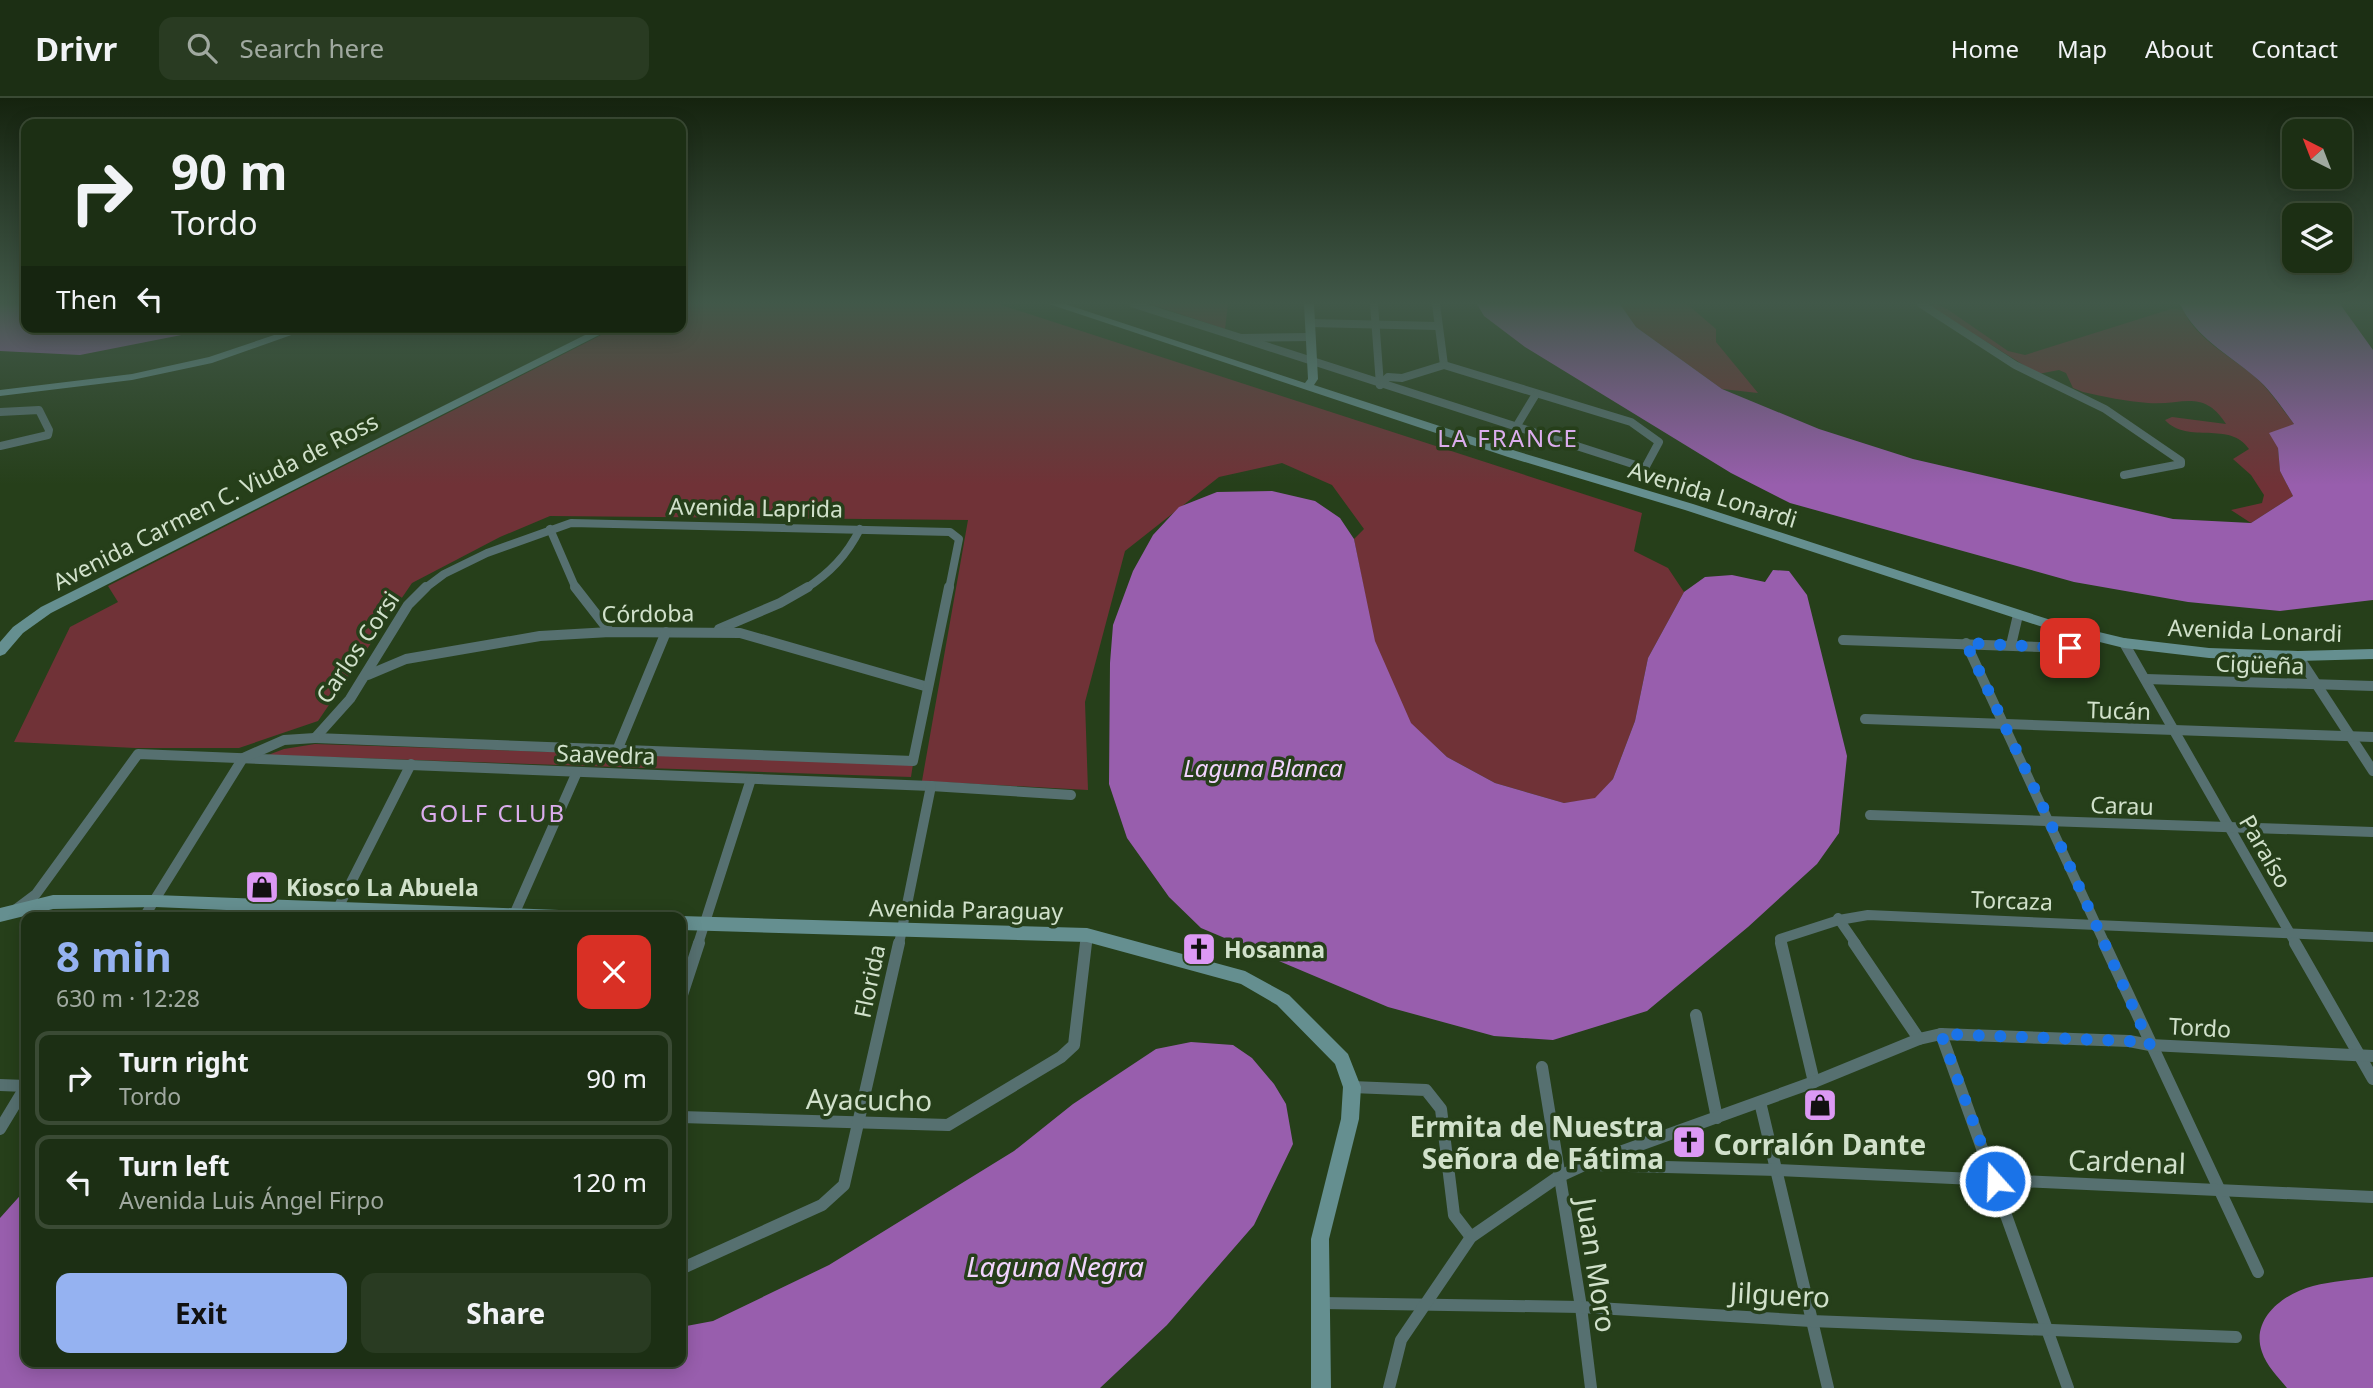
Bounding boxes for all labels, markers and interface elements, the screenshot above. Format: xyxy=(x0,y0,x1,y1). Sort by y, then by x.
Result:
search box xyxy=(159,17,649,80)
text: Drivr xyxy=(35,26,117,71)
icon: search xyxy=(183,29,221,67)
text: Search here xyxy=(239,30,384,66)
text: Home xyxy=(1951,32,2019,65)
text: Map xyxy=(2057,32,2107,65)
text: About xyxy=(2145,32,2213,65)
text: Contact xyxy=(2251,32,2338,65)
north arrow xyxy=(2282,119,2352,189)
map controls xyxy=(2282,119,2352,273)
text: 90 m xyxy=(171,138,288,204)
icon: right xyxy=(56,147,147,238)
text: Tordo xyxy=(171,201,258,244)
button: layers xyxy=(2282,203,2352,273)
icon: left xyxy=(131,280,169,318)
text: Then xyxy=(56,281,117,317)
street label: Avenida Carmen C. Viuda de Ross xyxy=(47,405,383,597)
district label: LA FRANCE xyxy=(1437,421,1579,454)
street label: Avenida Lonardi xyxy=(1625,453,1801,535)
street label: Avenida Laprida xyxy=(669,489,843,525)
street label: Carlos Corsi xyxy=(308,585,406,709)
street label: Córdoba xyxy=(601,596,695,630)
street label: Avenida Lonardi xyxy=(2167,611,2343,649)
pin xyxy=(2040,618,2100,678)
icon: arrive xyxy=(2051,629,2089,667)
street label: Cigüeña xyxy=(2215,646,2305,682)
street label: Tucán xyxy=(2086,693,2152,727)
street label: Saavedra xyxy=(556,736,656,772)
water label: Laguna Blanca xyxy=(1183,751,1343,784)
street label: Carau xyxy=(2090,788,2154,822)
district label: GOLF CLUB xyxy=(420,796,566,829)
street label: Paraíso xyxy=(2232,809,2300,893)
shop icon: Kiosco La Abuela xyxy=(243,868,281,906)
place label: Kiosco La Abuela xyxy=(286,871,479,903)
street label: Torcaza xyxy=(1971,883,2053,917)
street label: Avenida Paraguay xyxy=(869,891,1064,927)
text: 8 min xyxy=(56,927,172,984)
church icon: Hosanna xyxy=(1180,930,1218,968)
place label: Hosanna xyxy=(1224,933,1325,965)
button: close xyxy=(577,935,651,1009)
street label: Florida xyxy=(846,941,892,1021)
text: 630 m · 12:28 xyxy=(56,982,200,1014)
street label: Tordo xyxy=(2168,1009,2232,1045)
text: Turn right xyxy=(119,1044,249,1080)
icon: right xyxy=(60,1059,98,1097)
text: 90 m xyxy=(586,1060,647,1096)
street label: Ayacucho xyxy=(806,1079,932,1119)
text: Tordo xyxy=(119,1080,181,1112)
shop icon: Corralón Dante xyxy=(1801,1086,1839,1124)
place label: Ermita de Nuestra Señora de Fátima xyxy=(1410,1107,1664,1177)
church icon: Ermita de Nuestra Señora de Fátima xyxy=(1670,1123,1708,1161)
place label: Corralón Dante xyxy=(1714,1125,1926,1163)
street label: Cardenal xyxy=(2068,1140,2186,1182)
position arrow xyxy=(1958,1144,2032,1218)
text: Turn left xyxy=(119,1148,230,1184)
icon: left xyxy=(60,1163,98,1201)
text: 120 m xyxy=(571,1164,647,1200)
text: Avenida Luis Ángel Firpo xyxy=(119,1184,384,1216)
street label: Juan Moro xyxy=(1567,1192,1626,1335)
water label: Laguna Negra xyxy=(966,1247,1144,1285)
street label: Jilguero xyxy=(1726,1272,1831,1316)
button: Exit xyxy=(56,1273,347,1353)
button: Share xyxy=(361,1273,651,1353)

